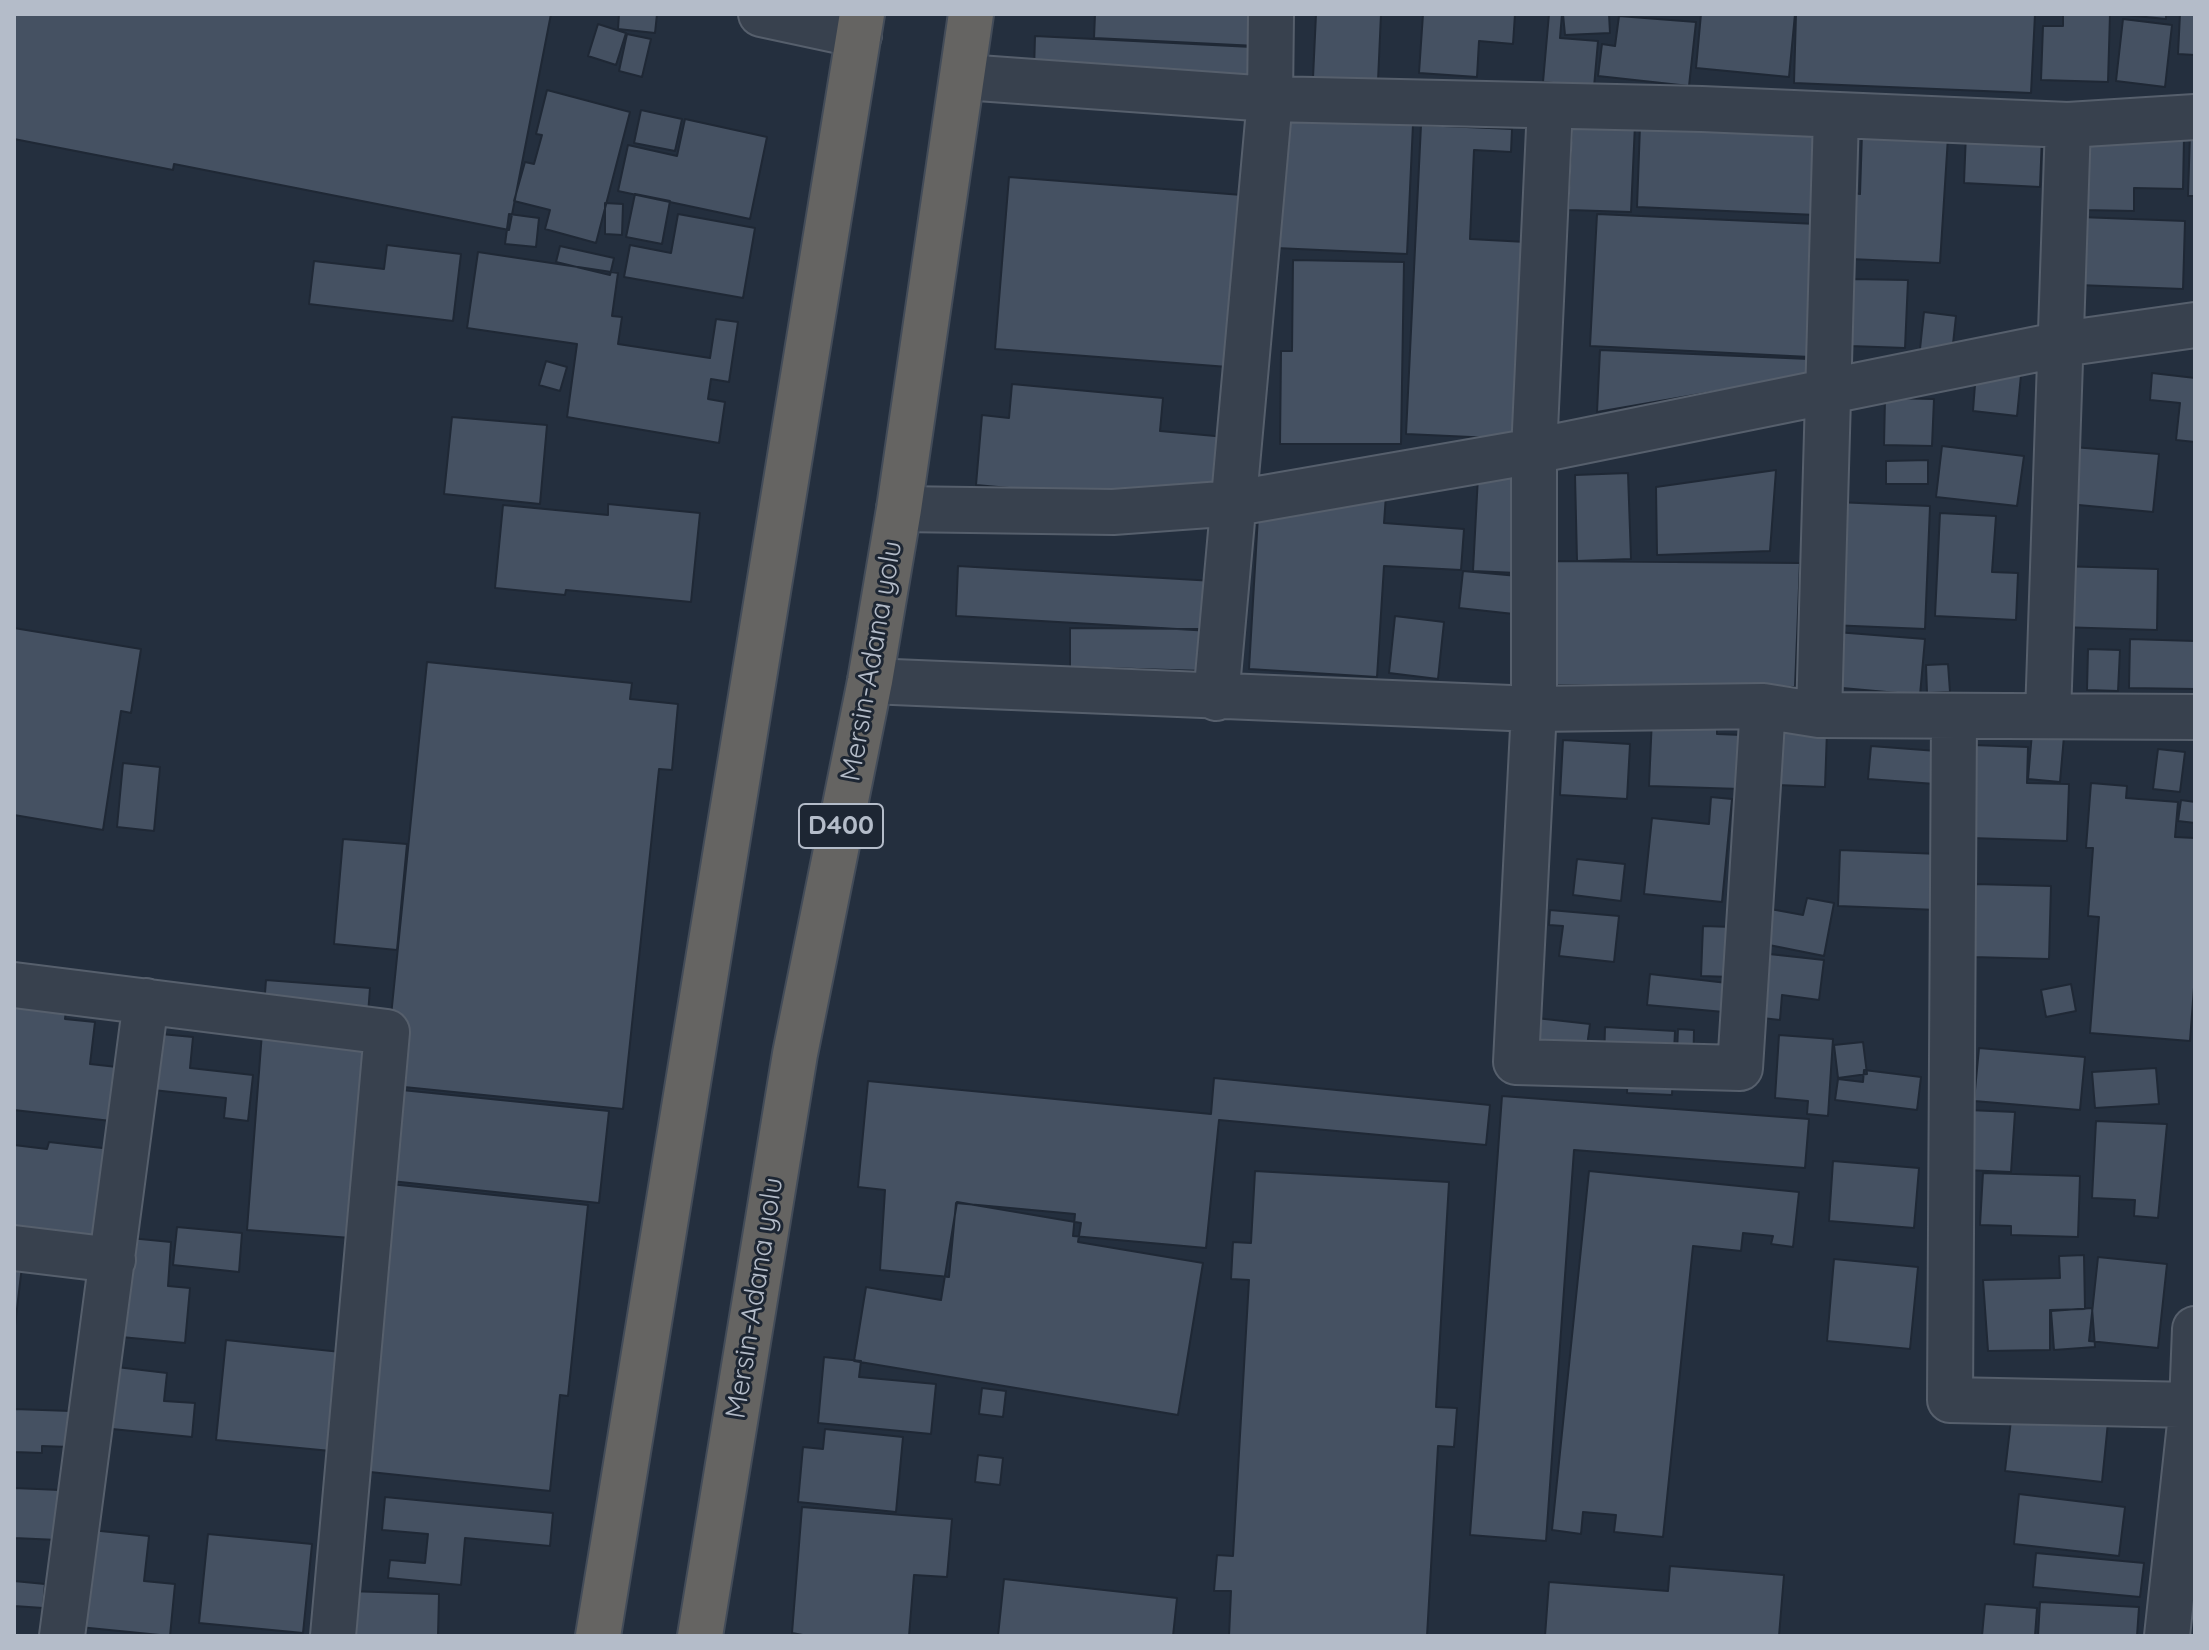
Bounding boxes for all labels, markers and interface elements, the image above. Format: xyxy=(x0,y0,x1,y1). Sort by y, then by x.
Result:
street label: Mersin-Adana yolu xyxy=(834,538,910,784)
road number: D400 xyxy=(799,804,883,848)
street label: Mersin-Adana yolu xyxy=(719,1175,791,1421)

